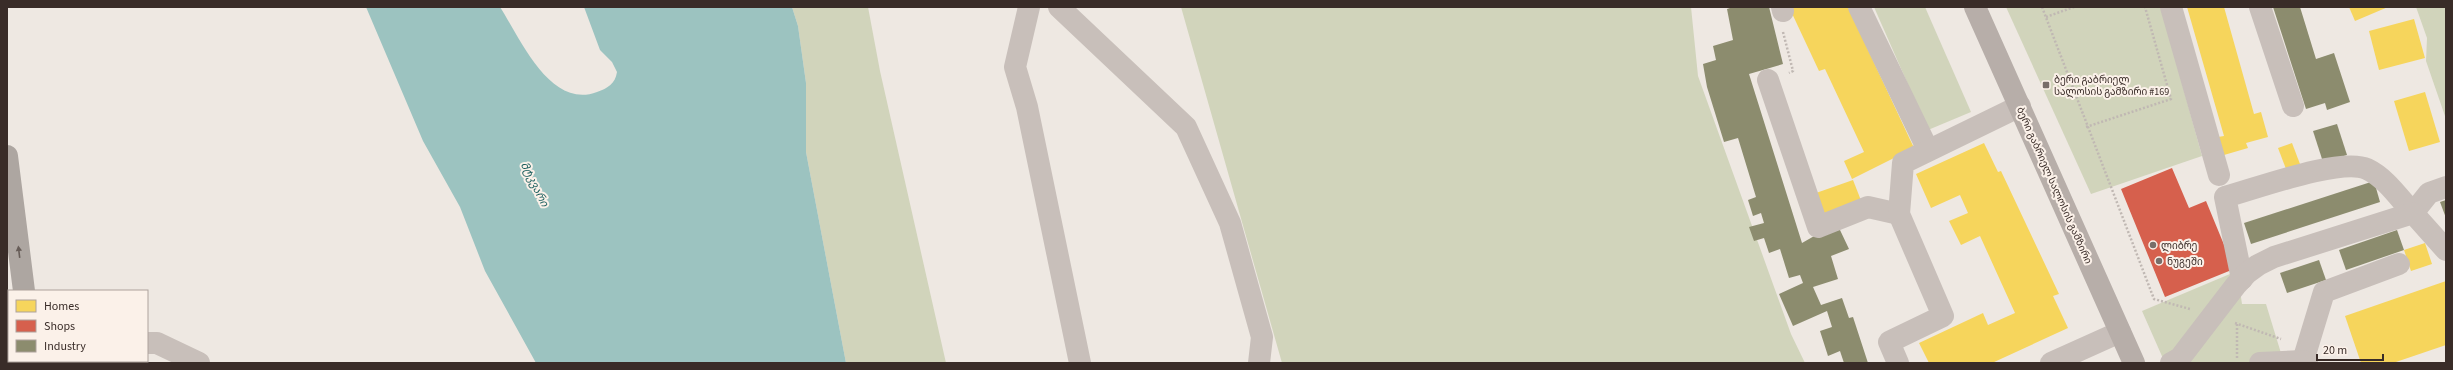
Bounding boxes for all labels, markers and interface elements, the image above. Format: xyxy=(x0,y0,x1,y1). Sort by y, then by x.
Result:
place label: ბერი გაბრიელ სალოსის გამზირი #169 xyxy=(2054,73,2169,99)
marker: ბერი გაბრიელ სალოსის გამზირი #169 xyxy=(2041,80,2051,90)
street label: ბერი გაბრიელ სალოსის გამზირი xyxy=(2013,105,2095,266)
water label: მტკვარი xyxy=(517,159,553,210)
place label: ლიბრე xyxy=(2161,239,2198,253)
marker: ლიბრე xyxy=(2148,240,2158,250)
one-way arrow xyxy=(16,246,22,258)
place label: ნუგეში xyxy=(2167,255,2203,269)
marker: ნუგეში xyxy=(2154,256,2164,266)
legend xyxy=(8,290,148,362)
text: Homes xyxy=(44,298,79,315)
text: Shops xyxy=(44,318,75,335)
scale bar xyxy=(2317,336,2383,362)
text: Industry xyxy=(44,338,86,355)
text: 20 m xyxy=(2323,342,2347,359)

